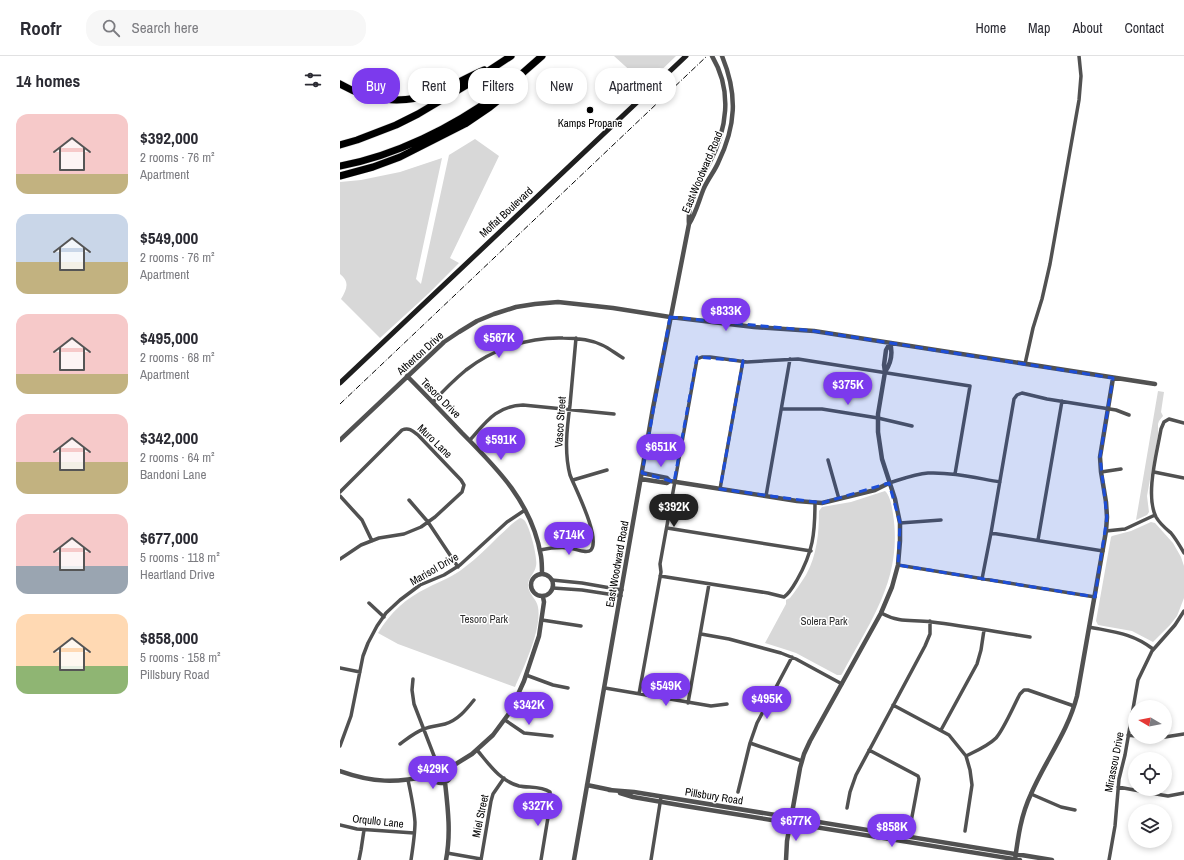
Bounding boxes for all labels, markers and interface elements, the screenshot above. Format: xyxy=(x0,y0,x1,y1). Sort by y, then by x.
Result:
search box xyxy=(86,10,366,46)
text: Roofr xyxy=(20,15,62,41)
icon: search xyxy=(100,17,122,39)
text: Search here xyxy=(132,17,199,38)
text: Home xyxy=(975,19,1006,37)
text: Map xyxy=(1028,19,1050,37)
text: About xyxy=(1072,19,1102,37)
text: Contact xyxy=(1124,19,1164,37)
chip: Buy xyxy=(352,68,400,104)
chip: Rent xyxy=(408,68,460,104)
chip: Filters xyxy=(468,68,528,104)
chip: New xyxy=(536,68,587,104)
chip: Apartment xyxy=(595,68,676,104)
text: 14 homes xyxy=(16,69,80,92)
icon: filters xyxy=(302,69,324,91)
marker: Kamps Propane xyxy=(585,105,595,115)
place label: Kamps Propane xyxy=(558,116,622,130)
text: $392,000 xyxy=(140,126,198,149)
street label: East Woodward Road xyxy=(678,129,726,215)
icon: home xyxy=(48,130,96,178)
text: 2 rooms · 76 m² xyxy=(140,149,215,166)
text: Apartment xyxy=(140,166,189,183)
street label: Moffat Boulevard xyxy=(476,184,536,240)
text: $549,000 xyxy=(140,226,198,249)
icon: home xyxy=(48,230,96,278)
text: 2 rooms · 76 m² xyxy=(140,249,215,266)
text: Apartment xyxy=(140,266,189,283)
pin: $833K xyxy=(698,298,754,332)
text: $833K xyxy=(710,302,742,319)
pin: $567K xyxy=(471,325,527,359)
text: $495,000 xyxy=(140,326,198,349)
street label: Atherton Drive xyxy=(393,328,446,378)
text: $567K xyxy=(483,329,515,346)
icon: home xyxy=(48,330,96,378)
text: 2 rooms · 68 m² xyxy=(140,349,215,366)
text: Apartment xyxy=(140,366,189,383)
pin: $375K xyxy=(820,372,876,406)
street label: Tesoro Drive xyxy=(418,375,464,421)
text: $375K xyxy=(832,376,864,393)
street label: Vasco Street xyxy=(551,396,569,448)
street label: Muro Lane xyxy=(415,421,455,461)
text: $342,000 xyxy=(140,426,198,449)
pin: $591K xyxy=(473,427,529,461)
icon: home xyxy=(48,430,96,478)
text: $591K xyxy=(485,431,517,448)
pin: $651K xyxy=(633,434,689,468)
text: $651K xyxy=(645,438,677,455)
text: 2 rooms · 64 m² xyxy=(140,449,215,466)
text: Bandoni Lane xyxy=(140,466,206,483)
pin: $392K xyxy=(646,494,702,528)
text: $392K xyxy=(658,498,690,515)
street label: East Woodward Road xyxy=(603,520,631,608)
pin: $714K xyxy=(541,522,597,556)
text: $677,000 xyxy=(140,526,198,549)
text: $714K xyxy=(553,526,585,543)
icon: home xyxy=(48,530,96,578)
text: 5 rooms · 118 m² xyxy=(140,549,220,566)
street label: Marisol Drive xyxy=(407,550,461,588)
text: Heartland Drive xyxy=(140,566,215,583)
park label: Tesoro Park xyxy=(460,612,509,626)
park label: Solera Park xyxy=(800,614,848,628)
text: $858,000 xyxy=(140,626,198,649)
icon: home xyxy=(48,630,96,678)
text: 5 rooms · 158 m² xyxy=(140,649,221,666)
text: Pillsbury Road xyxy=(140,666,209,683)
pin: $549K xyxy=(638,673,694,707)
text: $549K xyxy=(650,677,682,694)
pin: $495K xyxy=(739,686,795,720)
text: $495K xyxy=(751,690,783,707)
pin: $342K xyxy=(501,692,557,726)
text: $342K xyxy=(513,696,545,713)
north arrow xyxy=(1128,700,1172,744)
map controls xyxy=(1128,700,1172,848)
street label: Mirassou Drive xyxy=(1101,731,1127,793)
button: locate xyxy=(1128,752,1172,796)
pin: $429K xyxy=(405,756,461,790)
text: $429K xyxy=(417,760,449,777)
street label: Pillsbury Road xyxy=(684,784,744,808)
street label: Miel Street xyxy=(469,793,491,839)
pin: $327K xyxy=(510,793,566,827)
text: $327K xyxy=(522,797,554,814)
button: layers xyxy=(1128,804,1172,848)
pin: $677K xyxy=(768,808,824,842)
street label: Orqullo Lane xyxy=(352,811,404,831)
text: $677K xyxy=(780,812,812,829)
pin: $858K xyxy=(864,814,920,848)
text: $858K xyxy=(876,818,908,835)

